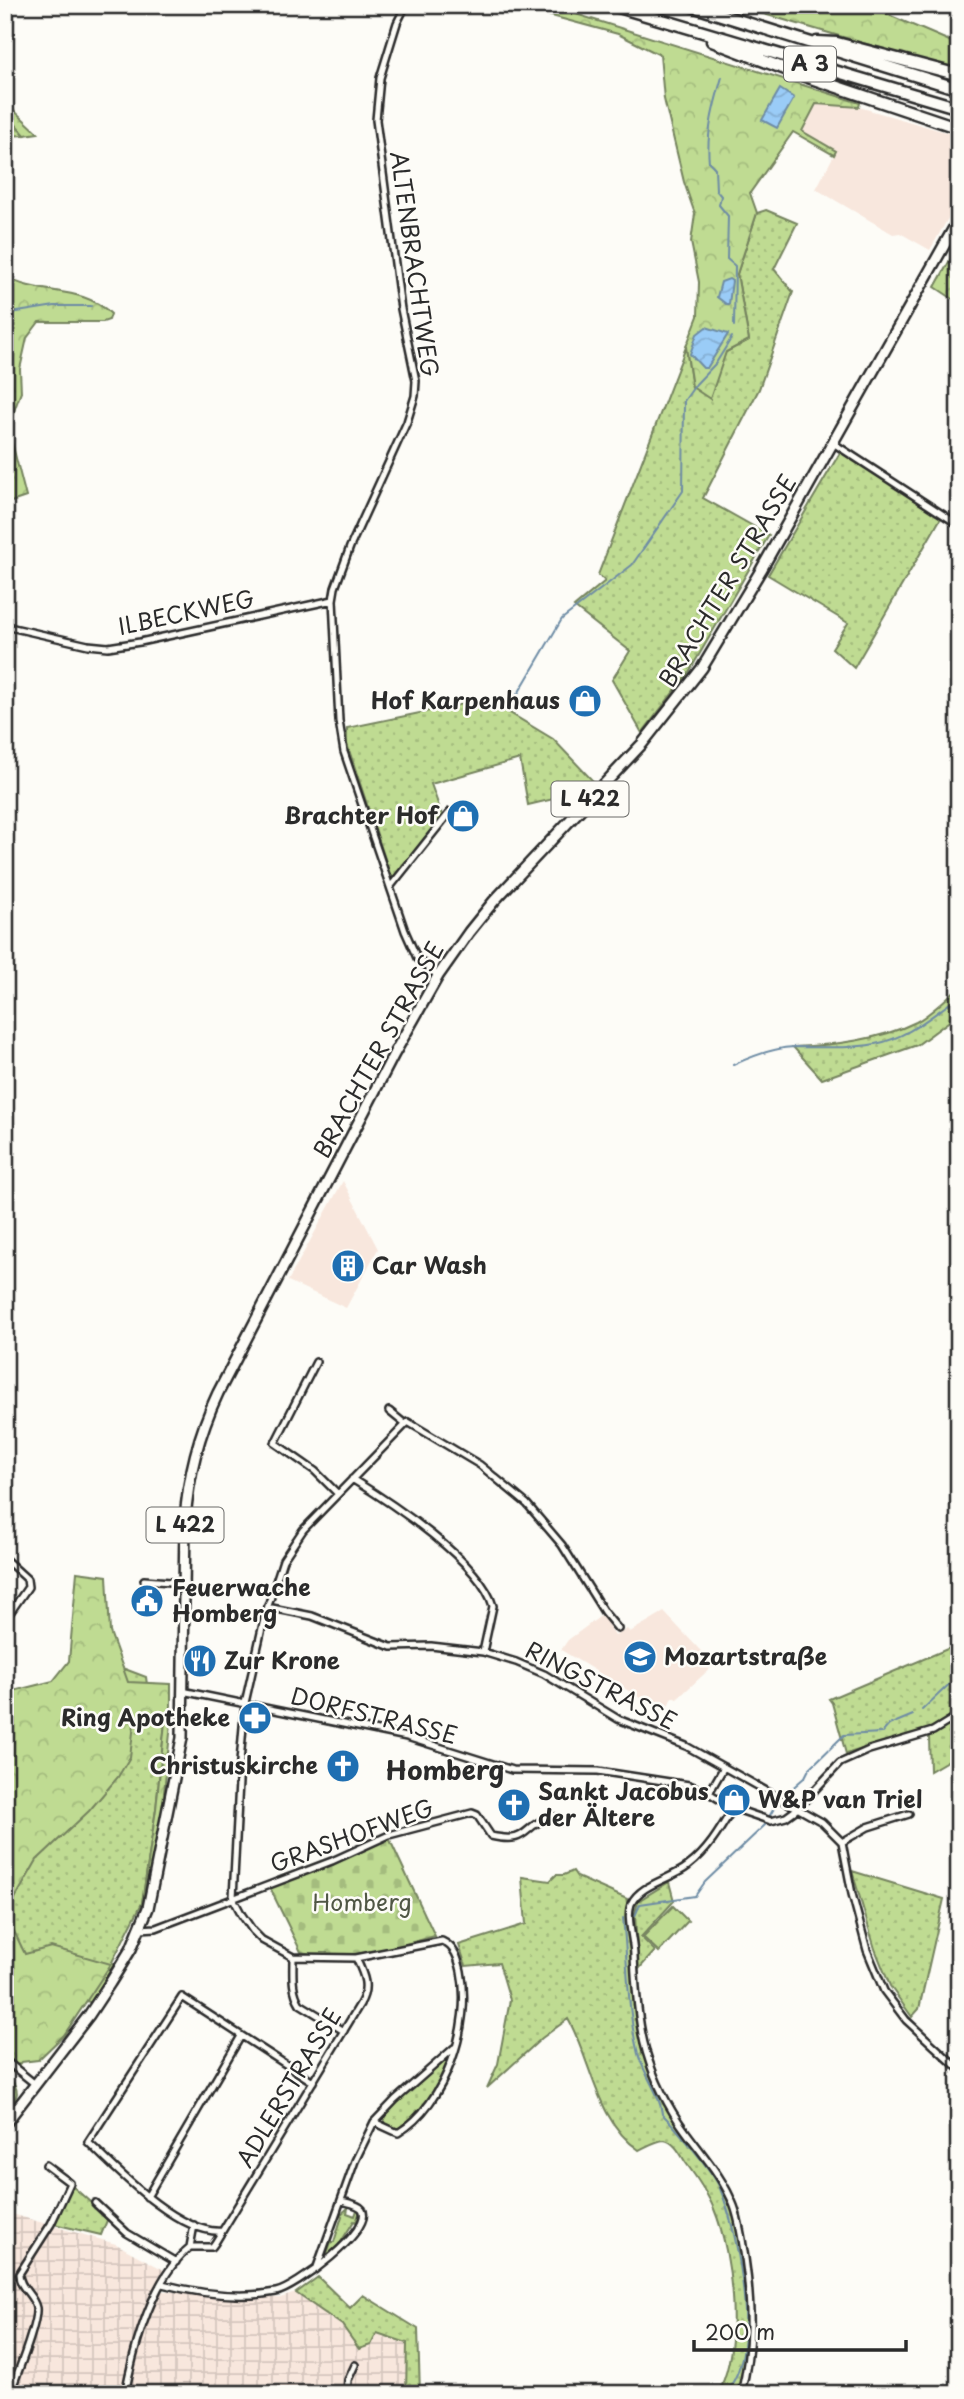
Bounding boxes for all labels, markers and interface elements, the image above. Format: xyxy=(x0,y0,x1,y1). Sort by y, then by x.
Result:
road number: A 3 xyxy=(784,46,836,82)
street label: ALTENBRACHTWEG xyxy=(382,149,449,379)
street label: BRACHTER STRASSE xyxy=(649,467,804,693)
street label: ILBECKWEG xyxy=(114,580,257,643)
place label: Hof Karpenhaus xyxy=(371,682,560,717)
shop icon: Hof Karpenhaus xyxy=(566,682,604,720)
road number: L 422 xyxy=(552,782,628,816)
place label: Brachter Hof xyxy=(284,797,440,832)
shop icon: Brachter Hof xyxy=(444,797,482,835)
street label: BRACHTER STRASSE xyxy=(304,935,452,1164)
building icon: Car Wash xyxy=(329,1247,367,1285)
place label: Car Wash xyxy=(372,1247,487,1282)
road number: L 422 xyxy=(146,1508,224,1542)
place label: Feuerwache Homberg xyxy=(172,1569,311,1630)
public building icon: Feuerwache Homberg xyxy=(128,1582,166,1620)
street label: RINGSTRASSE xyxy=(520,1631,683,1738)
school or university icon: Mozartstraße xyxy=(621,1638,659,1676)
place label: Mozartstraße xyxy=(664,1638,828,1673)
restaurant icon: Zur Krone xyxy=(181,1642,219,1680)
place label: Zur Krone xyxy=(224,1642,340,1677)
street label: DORFSTRASSE xyxy=(287,1677,461,1752)
place label: Ring Apotheke xyxy=(61,1699,230,1734)
pharmacy icon: Ring Apotheke xyxy=(236,1699,274,1737)
place label: Christuskirche xyxy=(150,1747,318,1782)
church icon: Christuskirche xyxy=(324,1747,362,1785)
district label: Homberg xyxy=(386,1750,504,1789)
place label: Sankt Jacobus der Ältere xyxy=(538,1773,709,1834)
shop icon: W&P van Triel xyxy=(715,1781,753,1819)
place label: W&P van Triel xyxy=(758,1781,922,1816)
church icon: Sankt Jacobus der Ältere xyxy=(495,1786,533,1824)
street label: GRASHOFWEG xyxy=(265,1789,438,1880)
park label: Homberg xyxy=(312,1884,412,1919)
street label: ADLERSTRASSE xyxy=(226,2001,349,2173)
scale bar xyxy=(694,2308,906,2352)
text: 200 m xyxy=(705,2315,775,2347)

